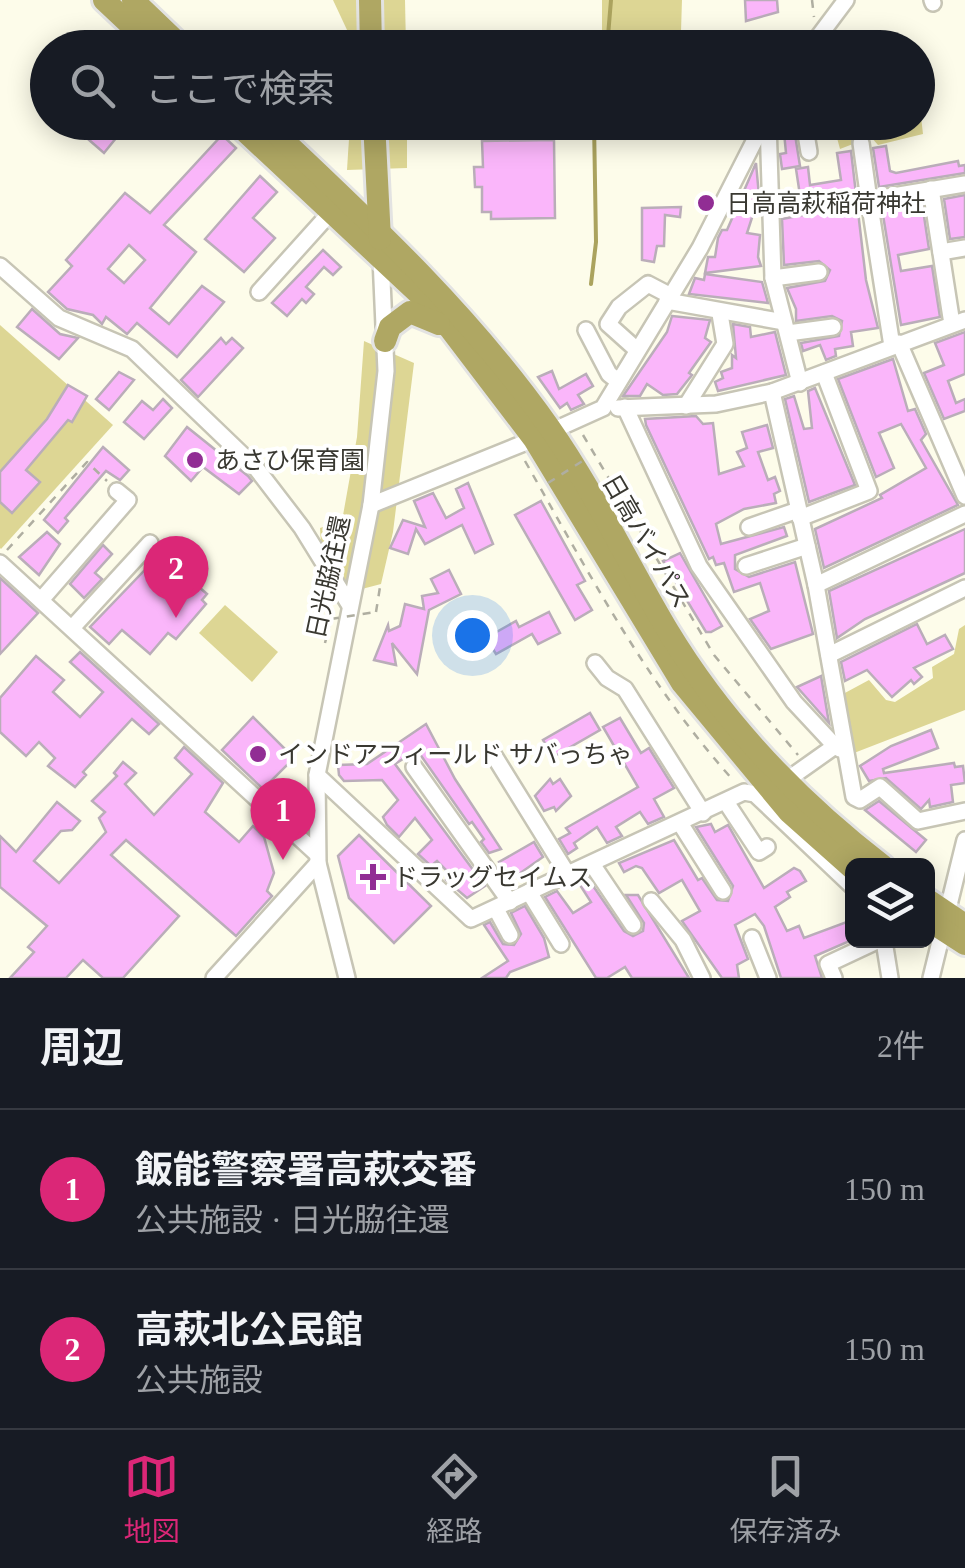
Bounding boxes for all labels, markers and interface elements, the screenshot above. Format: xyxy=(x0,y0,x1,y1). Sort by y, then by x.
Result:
search box xyxy=(30,30,935,140)
icon: search xyxy=(65,58,120,113)
text: ここで検索 xyxy=(145,68,335,110)
place label: 日高高萩稲荷神社 xyxy=(726,190,926,217)
marker: 日高高萩稲荷神社 xyxy=(695,192,717,214)
place label: あさひ保育園 xyxy=(215,447,365,474)
marker: あさひ保育園 xyxy=(184,449,206,471)
street label: 日高バイパス xyxy=(597,470,696,613)
street label: 日光脇往還 xyxy=(302,513,355,641)
pin: 2 xyxy=(144,536,208,618)
your location xyxy=(447,610,498,661)
place label: インドアフィールド サバっちゃ xyxy=(278,741,633,768)
marker: インドアフィールド サバっちゃ xyxy=(247,743,269,765)
pin: 1 xyxy=(250,778,316,860)
map controls xyxy=(845,858,935,948)
button: layers xyxy=(845,858,935,948)
place label: ドラッグセイムス xyxy=(393,864,593,891)
marker: ドラッグセイムス xyxy=(362,866,384,888)
text: 周辺 xyxy=(40,1025,124,1071)
text: 2件 xyxy=(877,1028,925,1064)
text: 飯能警察署高萩交番 xyxy=(135,1149,477,1191)
text: 1 xyxy=(65,1171,81,1207)
text: 150 m xyxy=(844,1171,925,1207)
text: 公共施設 · 日光脇往還 xyxy=(135,1202,450,1238)
text: 高萩北公民館 xyxy=(135,1309,363,1351)
text: 2 xyxy=(65,1331,81,1367)
text: 150 m xyxy=(844,1331,925,1367)
text: 公共施設 xyxy=(135,1362,263,1398)
tab: 地図 xyxy=(123,1449,180,1549)
tab: 経路 xyxy=(426,1449,483,1549)
tab: 保存済み xyxy=(729,1449,842,1549)

